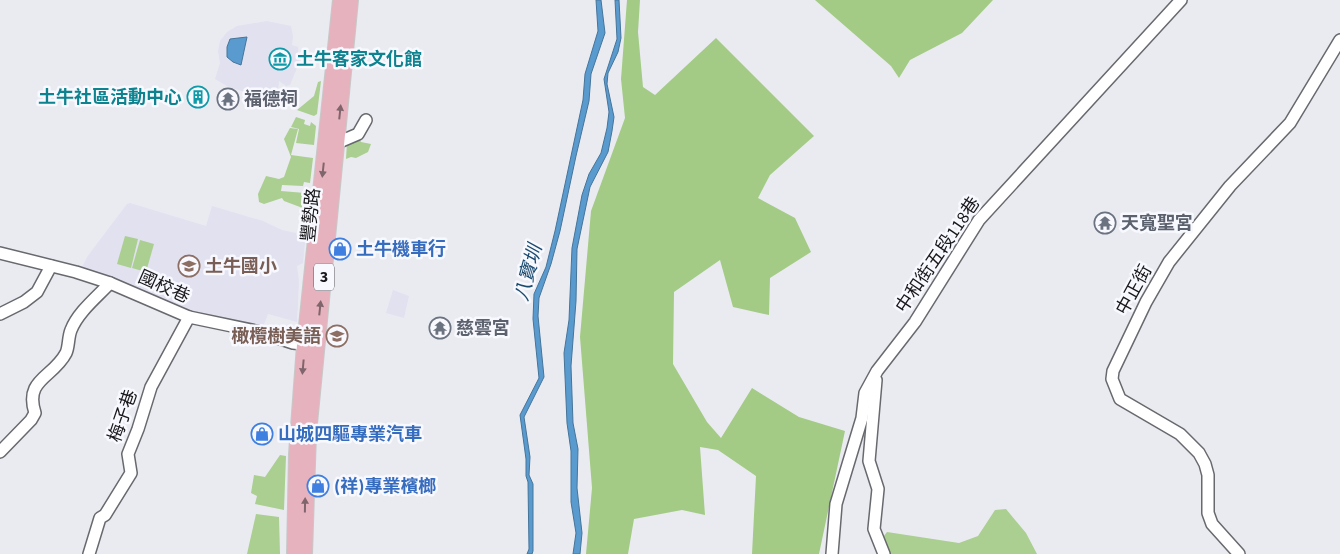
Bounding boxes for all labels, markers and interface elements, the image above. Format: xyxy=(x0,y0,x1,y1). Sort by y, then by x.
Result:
museum icon: 土牛客家文化館 xyxy=(268,47,292,71)
place label: 土牛客家文化館 xyxy=(296,47,422,72)
place label: 土牛社區活動中心 xyxy=(38,85,182,110)
building icon: 土牛社區活動中心 xyxy=(186,85,210,109)
temple icon: 福德祠 xyxy=(216,87,240,111)
place label: 福德祠 xyxy=(244,87,298,112)
one-way arrow xyxy=(336,104,344,120)
one-way arrow xyxy=(319,163,327,179)
street label: 豐勢路 xyxy=(296,187,326,243)
street label: 中和街五段118巷 xyxy=(890,192,986,318)
temple icon: 天寬聖宮 xyxy=(1093,211,1117,235)
place label: 天寬聖宮 xyxy=(1121,211,1193,236)
shop icon: 土牛機車行 xyxy=(328,237,352,261)
place label: 土牛機車行 xyxy=(356,237,446,262)
water label: 八寶圳 xyxy=(509,239,550,304)
school or university icon: 土牛國小 xyxy=(177,254,201,278)
place label: 土牛國小 xyxy=(205,254,277,279)
street label: 中正街 xyxy=(1110,260,1158,320)
road number: 3 xyxy=(314,264,334,290)
street label: 國校巷 xyxy=(134,265,194,309)
one-way arrow xyxy=(316,300,324,316)
temple icon: 慈雲宮 xyxy=(428,316,452,340)
place label: 慈雲宮 xyxy=(456,316,510,341)
place label: 橄欖樹美語 xyxy=(231,324,321,349)
school or university icon: 橄欖樹美語 xyxy=(325,324,349,348)
one-way arrow xyxy=(298,359,306,375)
street label: 梅子巷 xyxy=(102,386,144,446)
shop icon: 山城四驅專業汽車 xyxy=(250,422,274,446)
place label: 山城四驅專業汽車 xyxy=(278,422,422,447)
shop icon: (祥)專業檳榔 xyxy=(306,474,330,498)
place label: (祥)專業檳榔 xyxy=(334,474,436,499)
one-way arrow xyxy=(302,497,310,513)

